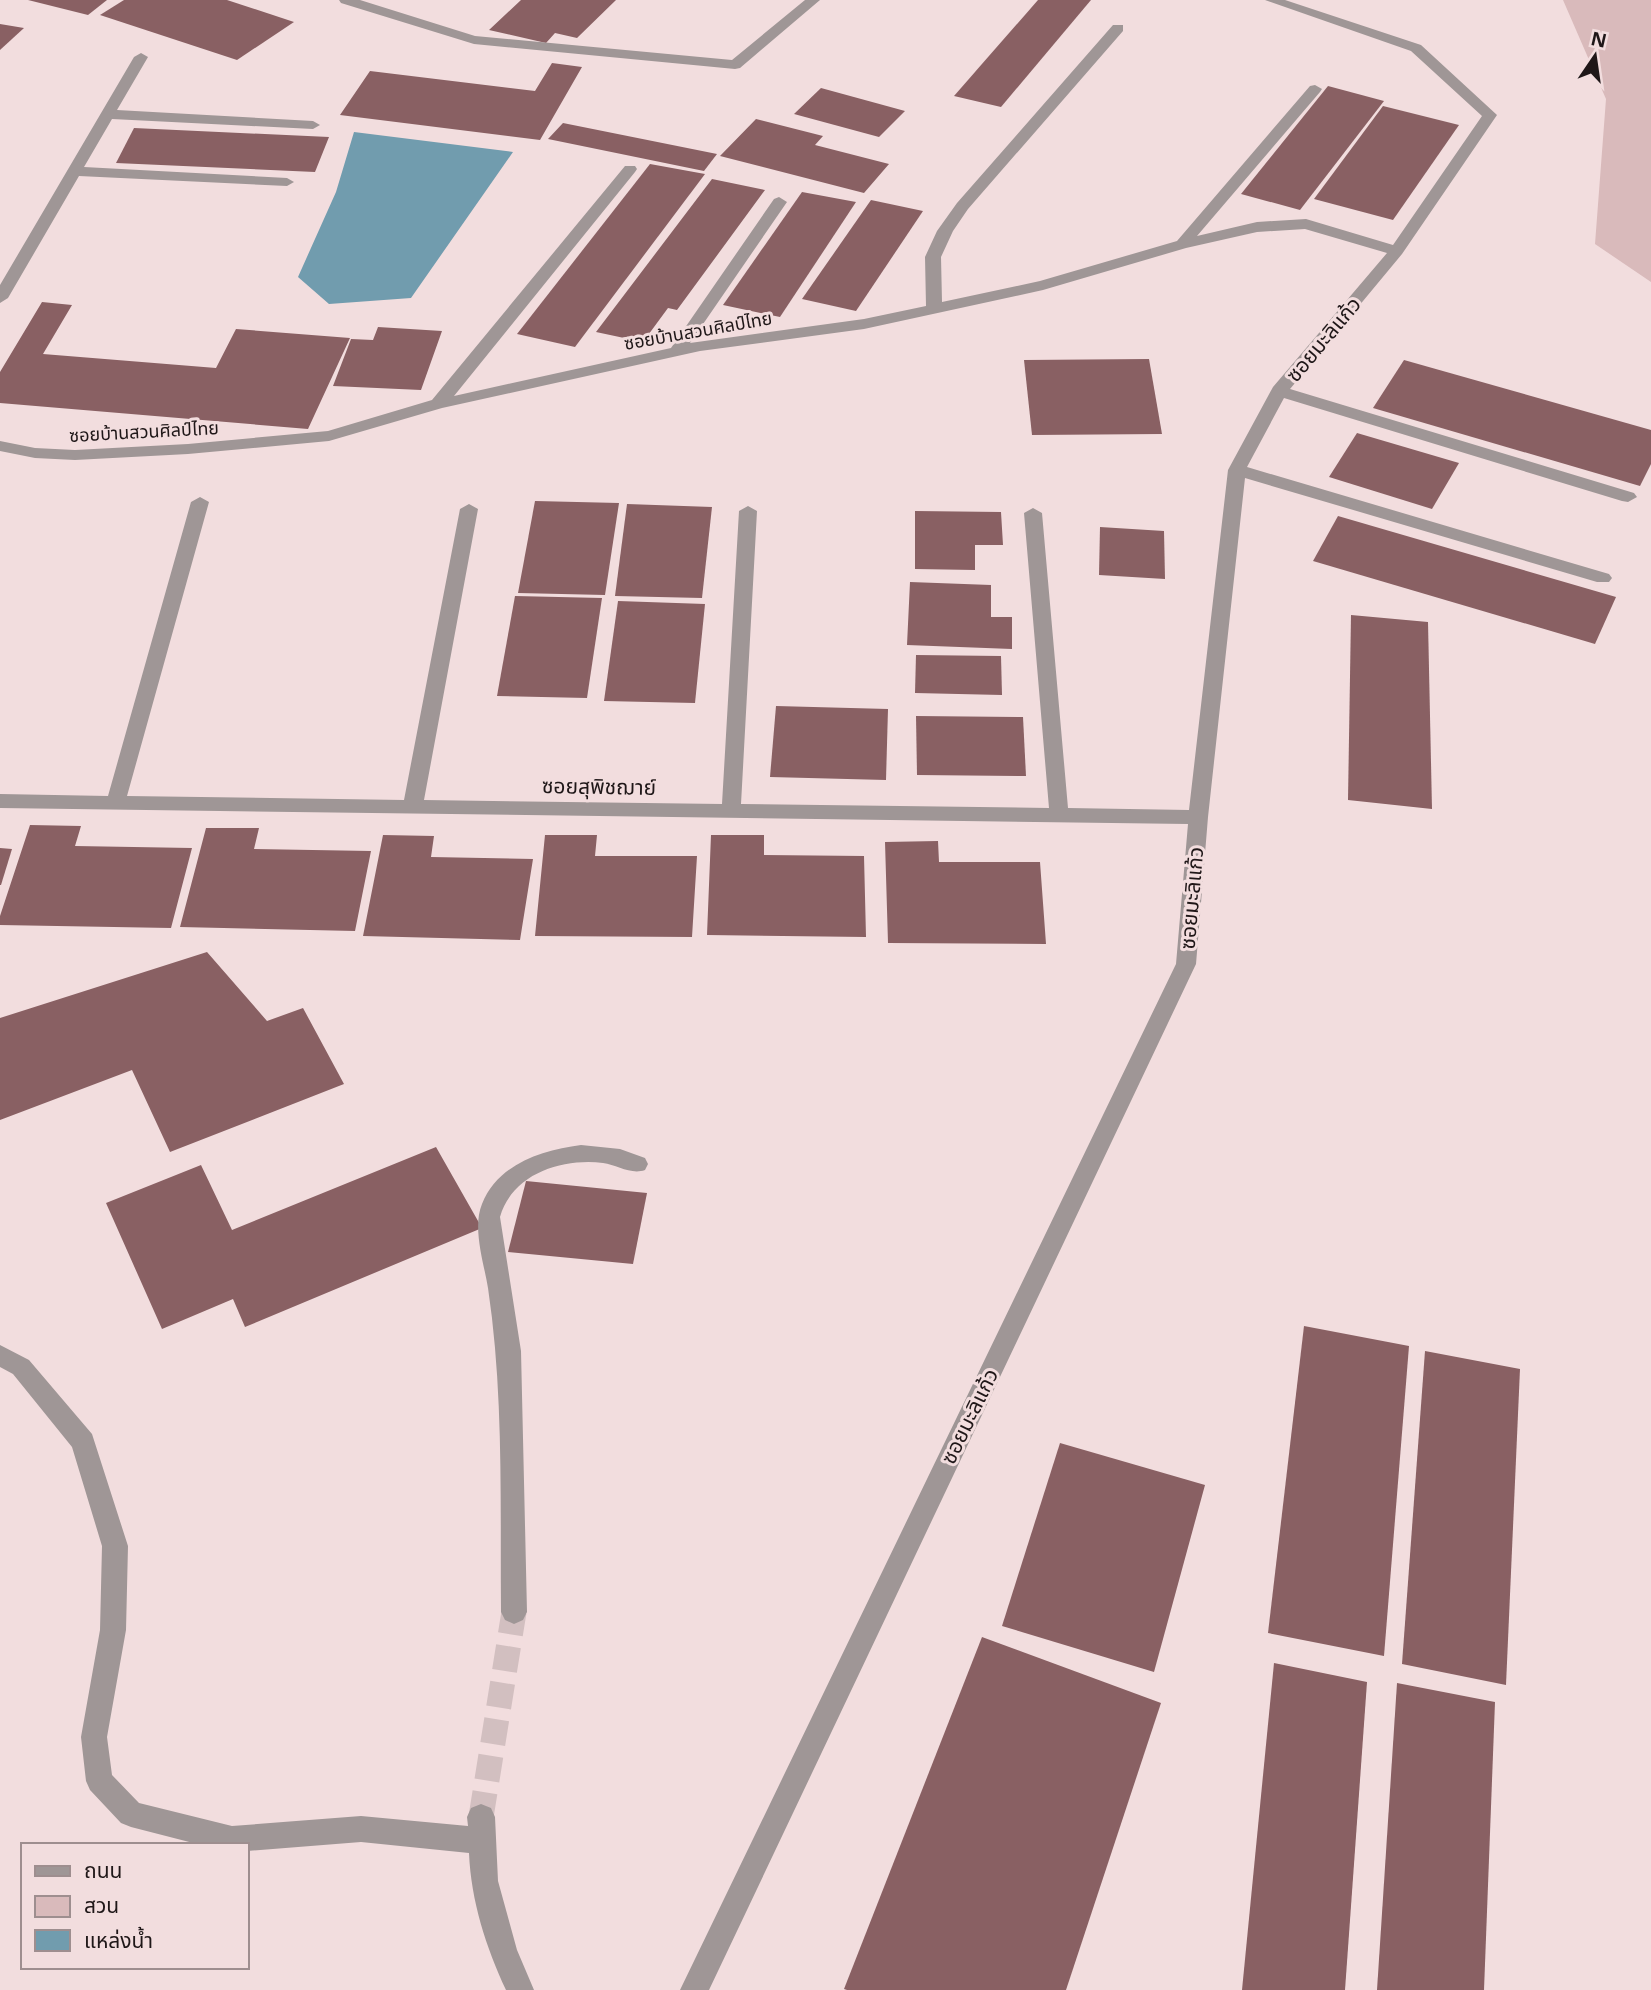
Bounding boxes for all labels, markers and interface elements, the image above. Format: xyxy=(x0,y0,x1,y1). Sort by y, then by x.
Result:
north arrow xyxy=(1560,21,1630,91)
text: N xyxy=(1588,25,1609,54)
street label: ซอยมะลิแก้ว xyxy=(1279,291,1367,387)
street label: ซอยบ้านสวนศิลป์ไทย xyxy=(622,305,774,355)
street label: ซอยบ้านสวนศิลป์ไทย xyxy=(68,415,220,447)
street label: ซอยสุพิชฌาย์ xyxy=(542,771,657,801)
street label: ซอยมะลิแก้ว xyxy=(1173,845,1209,951)
street label: ซอยมะลิแก้ว xyxy=(934,1364,1004,1468)
legend xyxy=(21,1843,248,1969)
text: ถนน xyxy=(84,1856,122,1884)
text: สวน xyxy=(84,1891,119,1919)
text: แหล่งน้ำ xyxy=(84,1926,153,1954)

